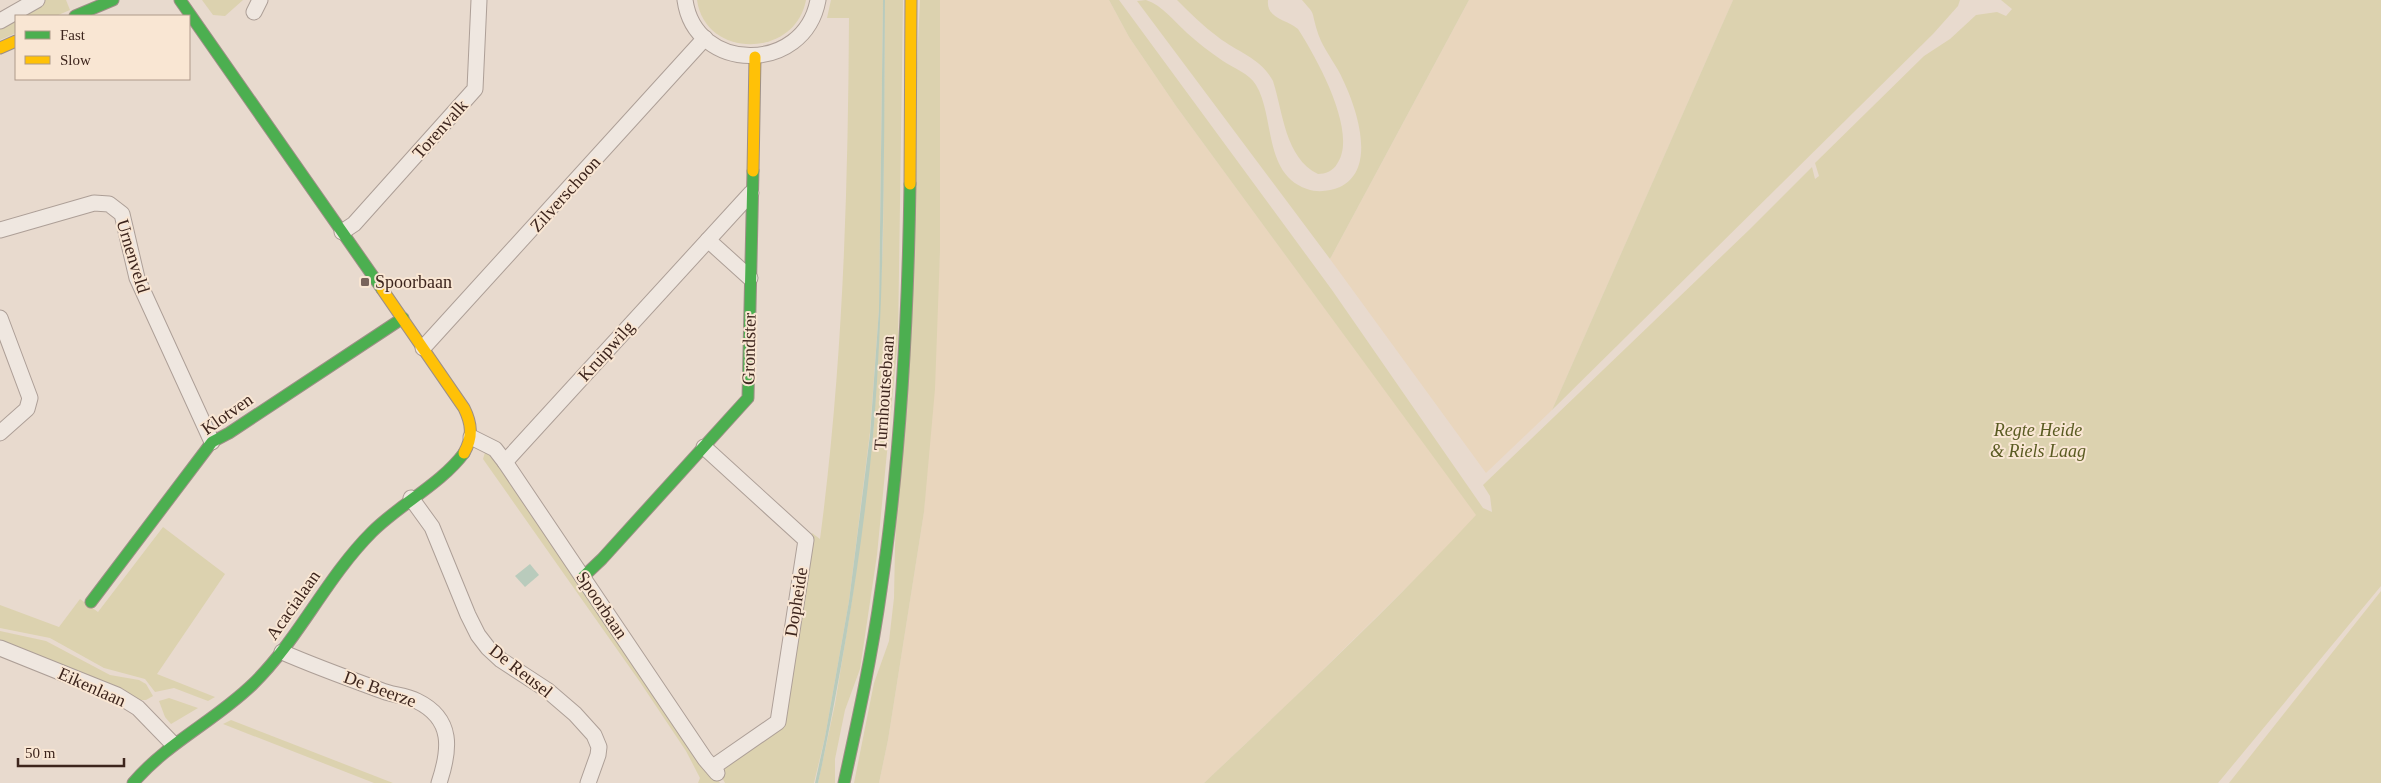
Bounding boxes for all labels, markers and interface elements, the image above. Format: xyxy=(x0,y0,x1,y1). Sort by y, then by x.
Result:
legend xyxy=(15,15,190,80)
text: Fast xyxy=(60,27,86,43)
text: Slow xyxy=(60,52,91,68)
street label: Torenvalk xyxy=(408,95,472,163)
street label: Zilverschoon xyxy=(526,152,604,236)
street label: Urnenveld xyxy=(112,217,154,295)
place label: Spoorbaan xyxy=(375,272,452,292)
marker: Spoorbaan xyxy=(359,276,371,288)
street label: Grondster xyxy=(738,313,760,385)
street label: Kruipwilg xyxy=(574,317,638,385)
street label: Turnhoutsebaan xyxy=(870,335,898,451)
street label: Klotven xyxy=(198,389,256,439)
park label: Regte Heide & Riels Laag xyxy=(1990,420,2086,461)
street label: Dopheide xyxy=(781,566,811,638)
street label: Acacialaan xyxy=(262,567,324,643)
street label: Spoorbaan xyxy=(572,567,632,643)
street label: De Reusel xyxy=(485,640,557,702)
street label: Eikenlaan xyxy=(55,663,129,711)
street label: De Beerze xyxy=(341,667,419,711)
scale bar xyxy=(18,736,124,768)
text: 50 m xyxy=(25,745,56,761)

